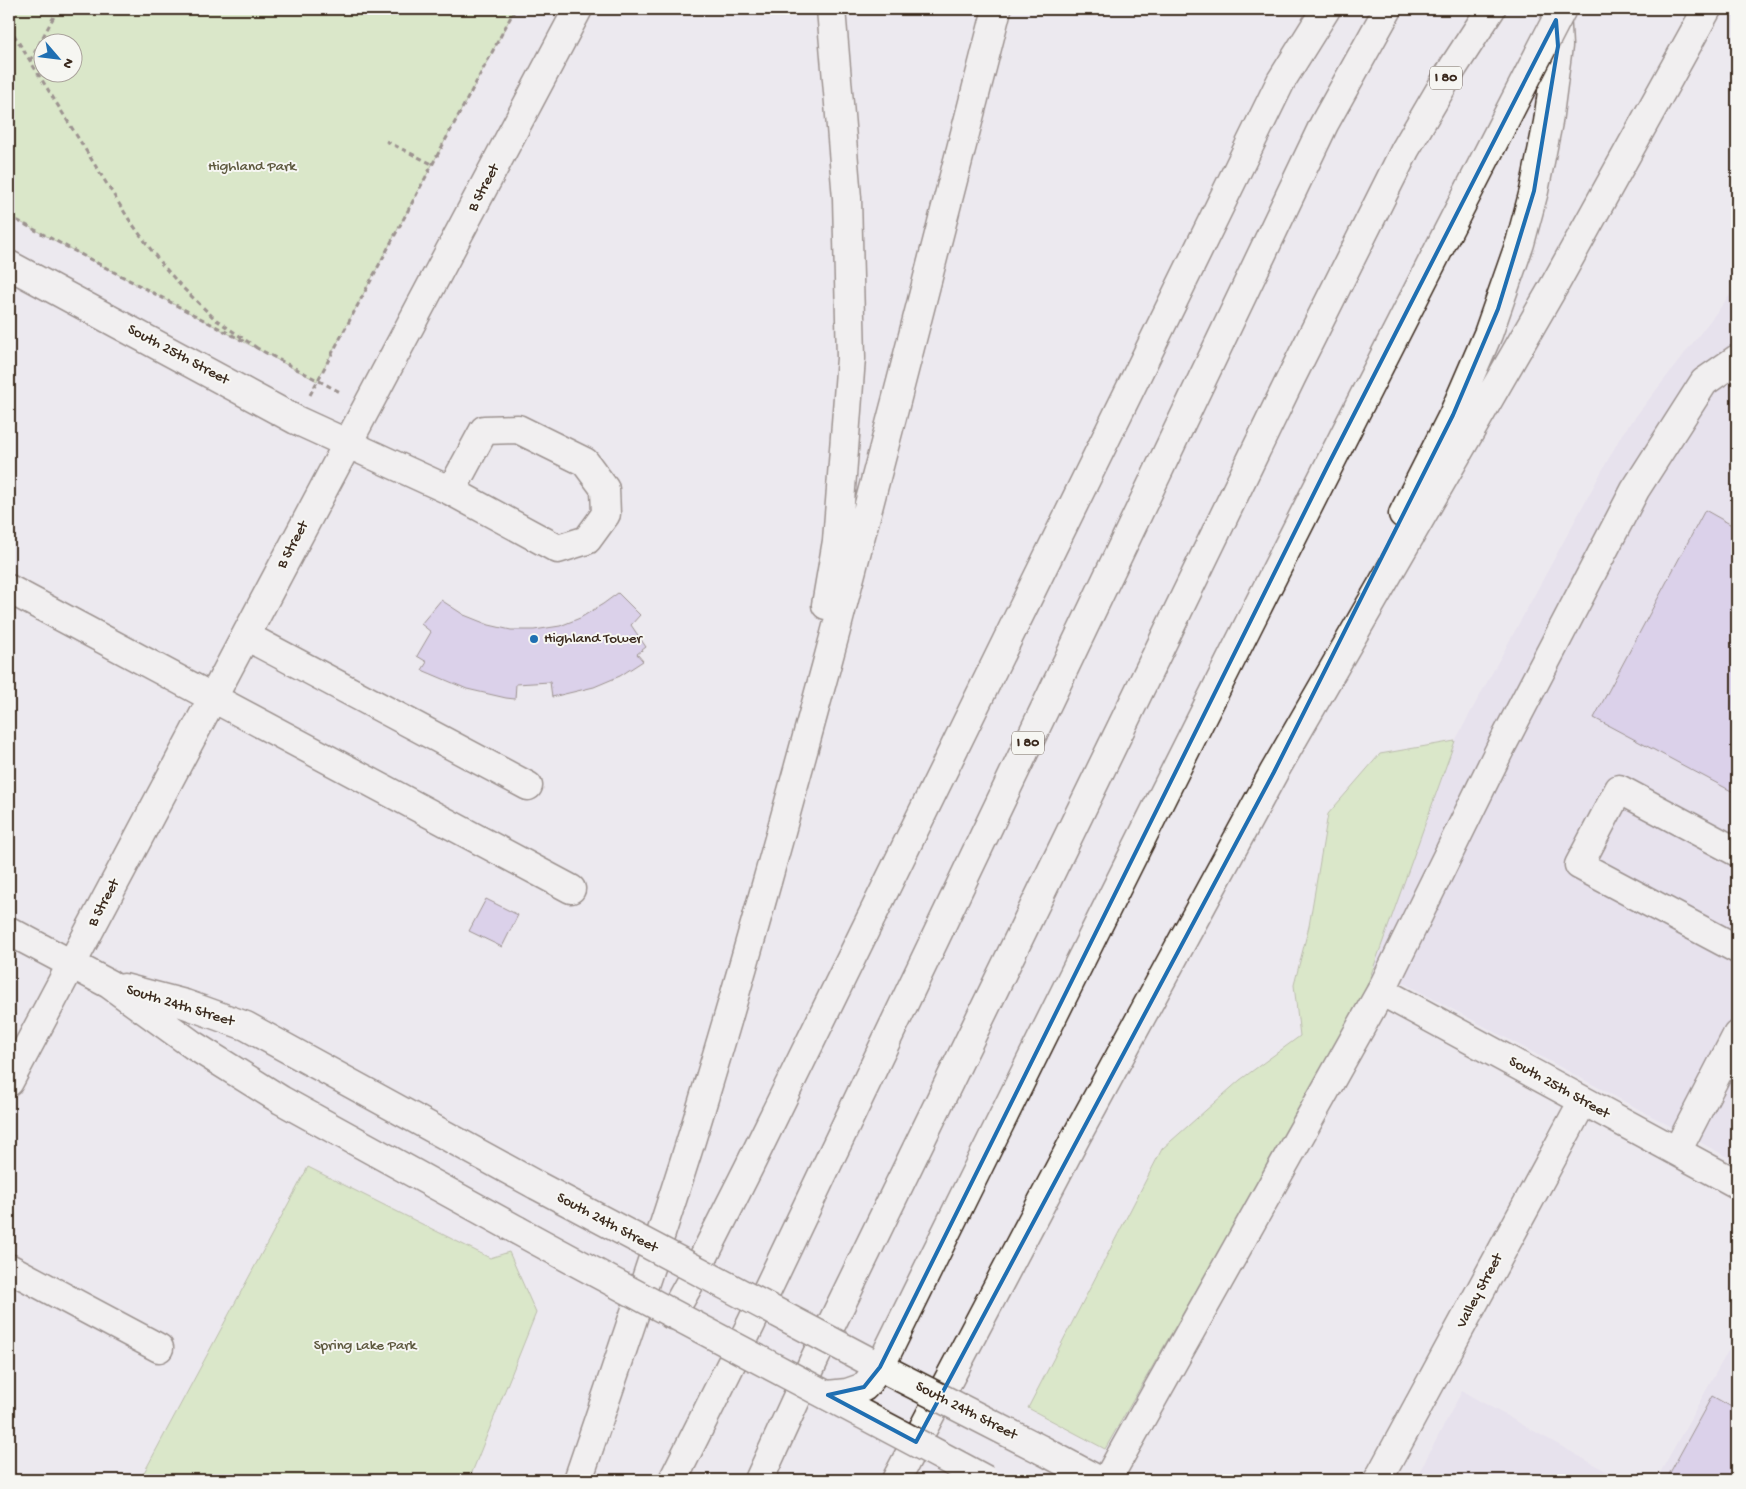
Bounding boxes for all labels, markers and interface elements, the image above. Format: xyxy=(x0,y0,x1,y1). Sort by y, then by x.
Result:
north arrow xyxy=(32,32,82,82)
text: N xyxy=(58,55,77,71)
road number: I 80 xyxy=(1430,66,1462,90)
park label: Highland Park xyxy=(208,158,297,176)
street label: B Street xyxy=(464,160,505,216)
street label: South 25th Street xyxy=(124,321,234,390)
street label: B Street xyxy=(273,517,314,573)
place label: Highland Tower xyxy=(544,630,643,648)
marker: Highland Tower xyxy=(528,633,540,645)
road number: I 80 xyxy=(1012,731,1044,754)
street label: B Street xyxy=(84,875,125,931)
street label: South 24th Street xyxy=(124,981,238,1031)
street label: South 25th Street xyxy=(1505,1053,1614,1124)
street label: South 24th Street xyxy=(553,1189,662,1258)
street label: Valley Street xyxy=(1452,1249,1508,1332)
park label: Spring Lake Park xyxy=(314,1337,418,1355)
street label: South 24th Street xyxy=(912,1378,1022,1445)

